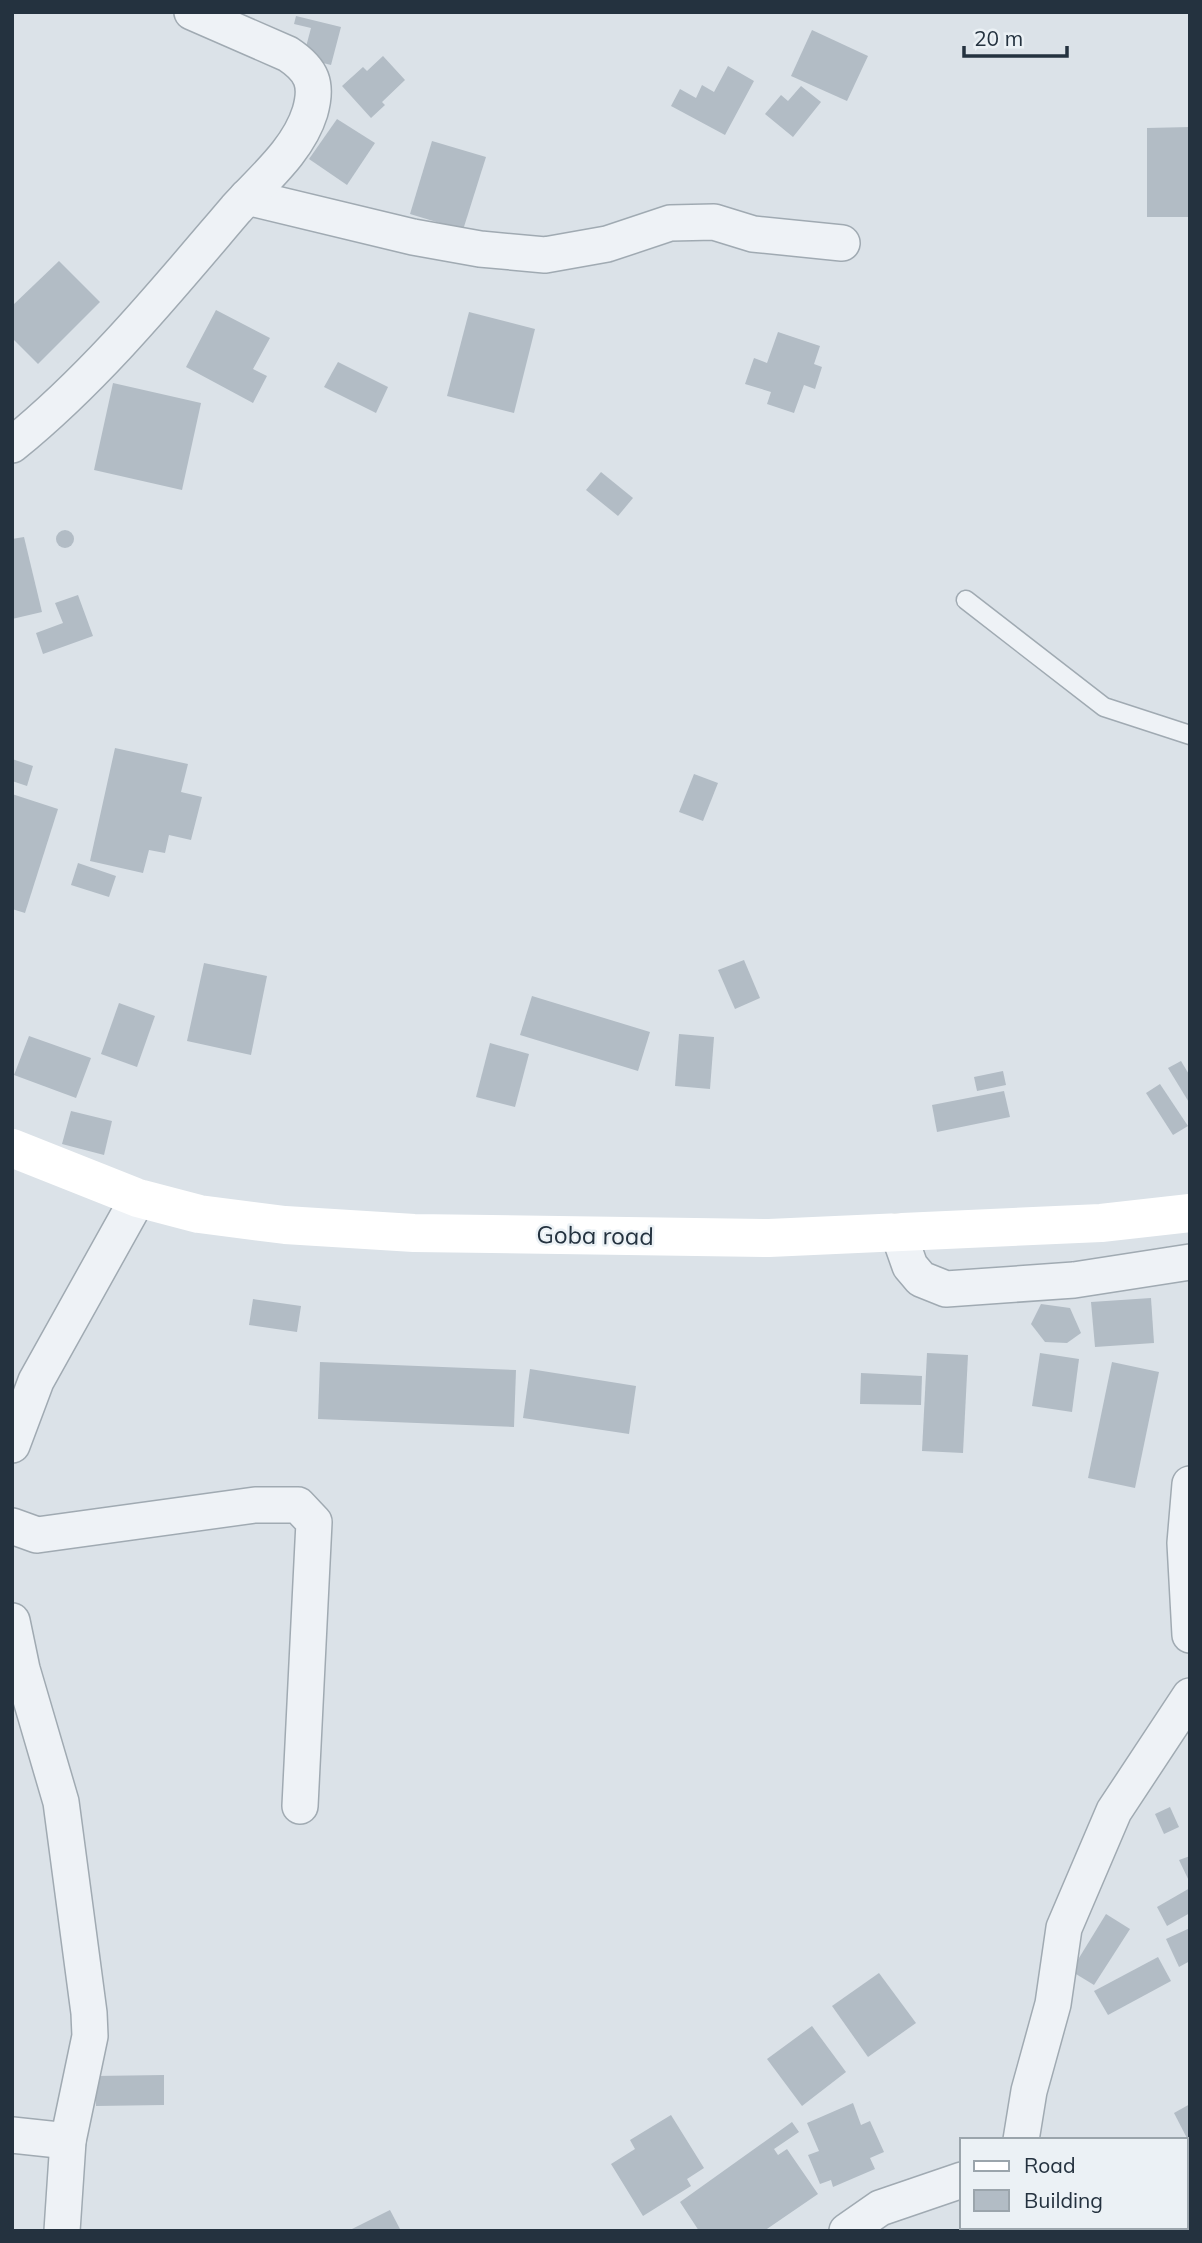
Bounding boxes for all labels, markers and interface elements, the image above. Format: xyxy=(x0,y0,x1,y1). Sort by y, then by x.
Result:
scale bar xyxy=(964,14,1067,58)
text: 20 m xyxy=(974,25,1023,51)
street label: Goba road xyxy=(536,1219,654,1251)
legend xyxy=(960,2138,1188,2229)
text: Road xyxy=(1024,2152,1075,2178)
text: Building xyxy=(1024,2187,1103,2213)

